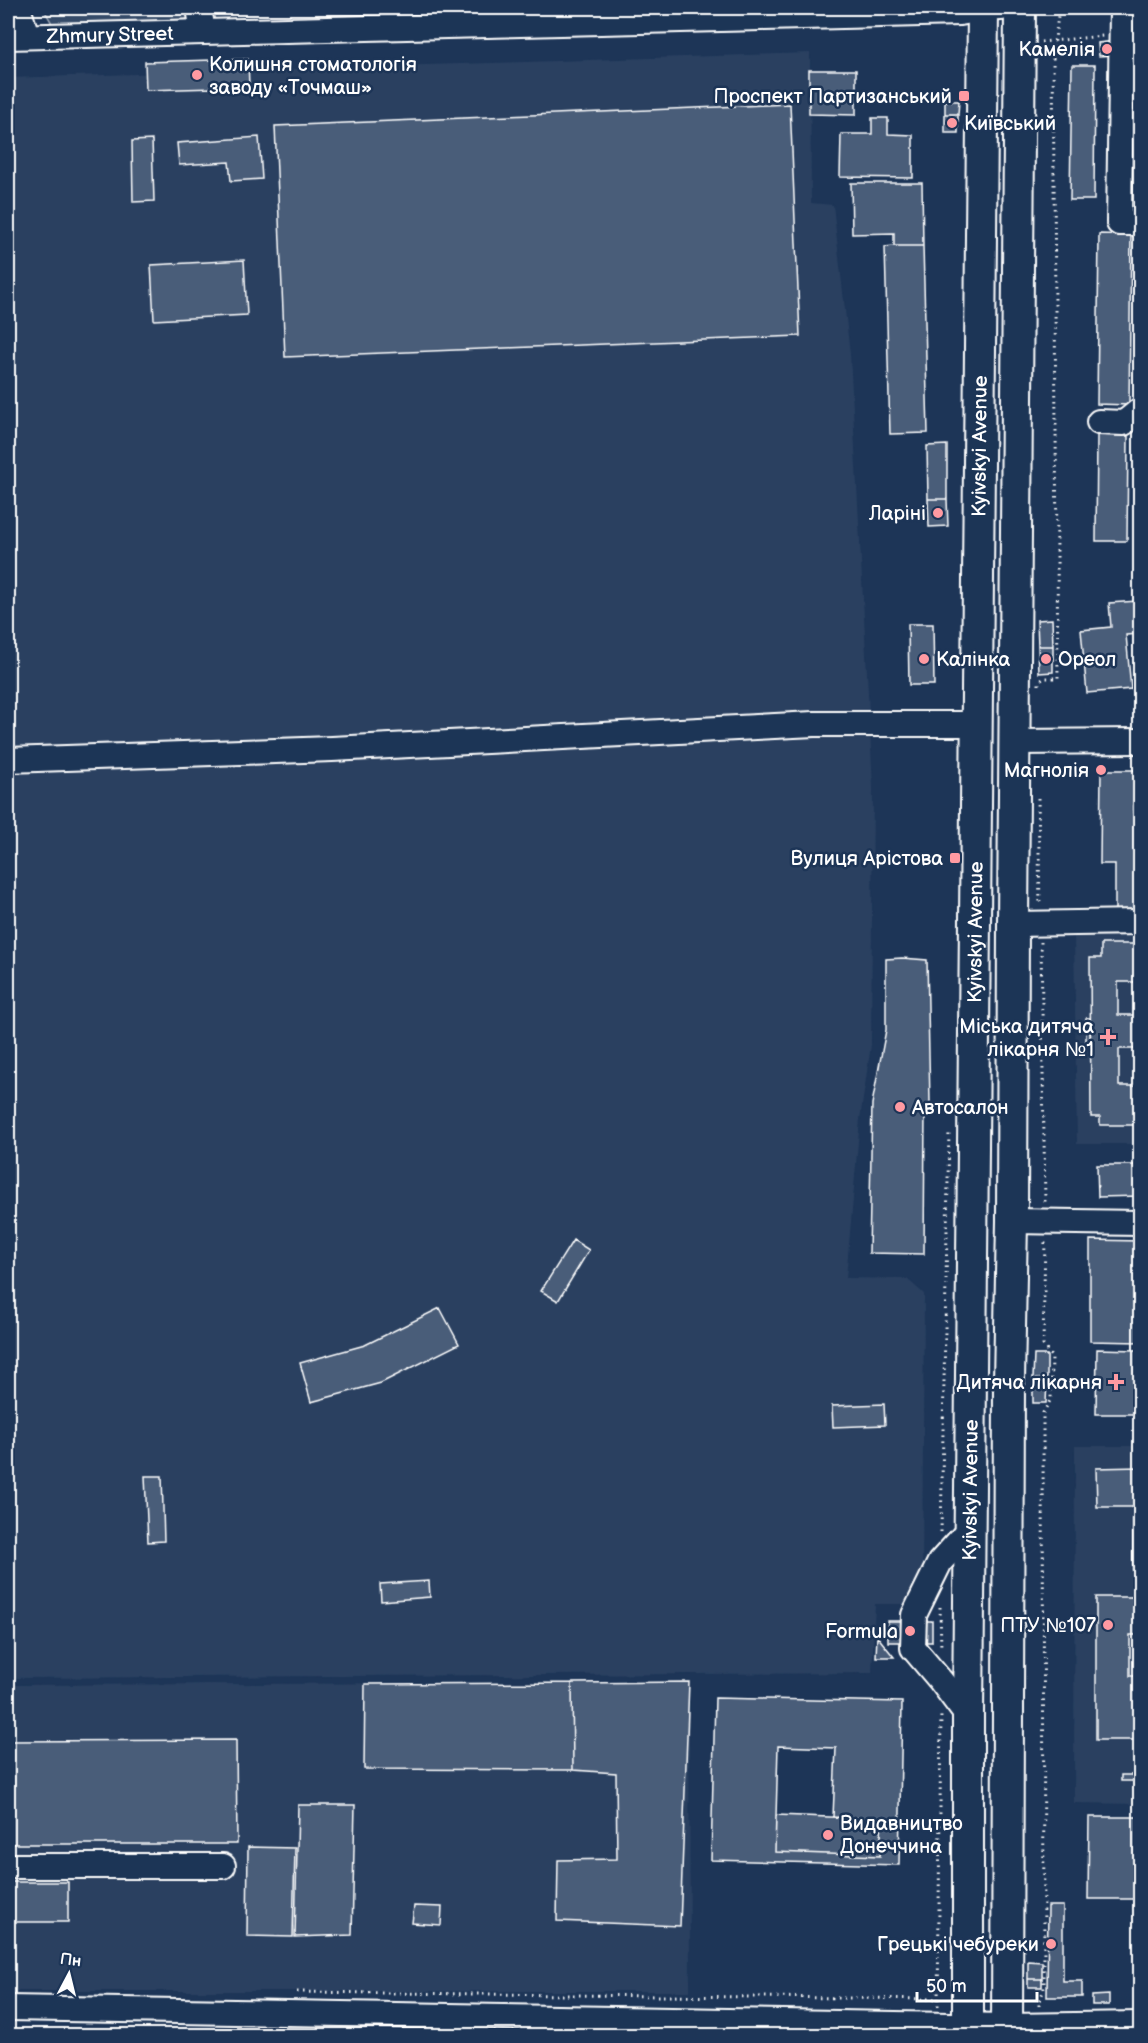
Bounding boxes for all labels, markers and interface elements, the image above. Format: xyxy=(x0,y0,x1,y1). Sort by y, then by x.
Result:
street label: Zhmury Street xyxy=(45,22,174,49)
place label: Камелія xyxy=(1019,38,1095,62)
marker: Камелія xyxy=(1100,42,1114,56)
place label: Колишня стоматологія заводу «Точмаш» xyxy=(209,53,417,100)
marker: Колишня стоматологія заводу «Точмаш» xyxy=(190,68,204,82)
place label: Проспект Партизанський xyxy=(714,85,952,109)
marker: Проспект Партизанський xyxy=(957,89,971,103)
place label: Київський xyxy=(964,112,1056,136)
marker: Київський xyxy=(945,116,959,130)
street label: Kyivskyi Avenue xyxy=(968,375,993,517)
place label: Ларіні xyxy=(868,502,926,526)
marker: Ларіні xyxy=(931,506,945,520)
place label: Калінка xyxy=(936,648,1011,672)
place label: Ореол xyxy=(1058,648,1116,672)
marker: Калінка xyxy=(917,652,931,666)
marker: Ореол xyxy=(1039,652,1053,666)
place label: Магнолія xyxy=(1004,759,1089,783)
marker: Магнолія xyxy=(1094,763,1108,777)
place label: Вулиця Арістова xyxy=(791,847,943,871)
marker: Вулиця Арістова xyxy=(948,851,962,865)
street label: Kyivskyi Avenue xyxy=(963,861,989,1003)
place label: Міська дитяча лікарня №1 xyxy=(959,1015,1094,1062)
marker: Міська дитяча лікарня №1 xyxy=(1099,1028,1117,1046)
place label: Автосалон xyxy=(911,1096,1009,1120)
marker: Автосалон xyxy=(893,1100,907,1114)
place label: Дитяча лікарня xyxy=(957,1371,1102,1395)
marker: Дитяча лікарня xyxy=(1107,1373,1125,1391)
street label: Kyivskyi Avenue xyxy=(958,1419,984,1561)
place label: ПТУ №107 xyxy=(1000,1614,1096,1638)
marker: ПТУ №107 xyxy=(1101,1618,1115,1632)
place label: Formula xyxy=(825,1620,898,1644)
marker: Formula xyxy=(903,1624,917,1638)
place label: Видавництво Донеччина xyxy=(840,1812,963,1859)
marker: Видавництво Донеччина xyxy=(821,1828,835,1842)
place label: Грецькі чебуреки xyxy=(877,1933,1039,1957)
marker: Грецькі чебуреки xyxy=(1044,1937,1058,1951)
north arrow xyxy=(39,1944,99,2004)
text: Пн xyxy=(59,1950,82,1971)
scale bar xyxy=(917,1965,1037,2003)
text: 50 m xyxy=(926,1976,967,1997)

